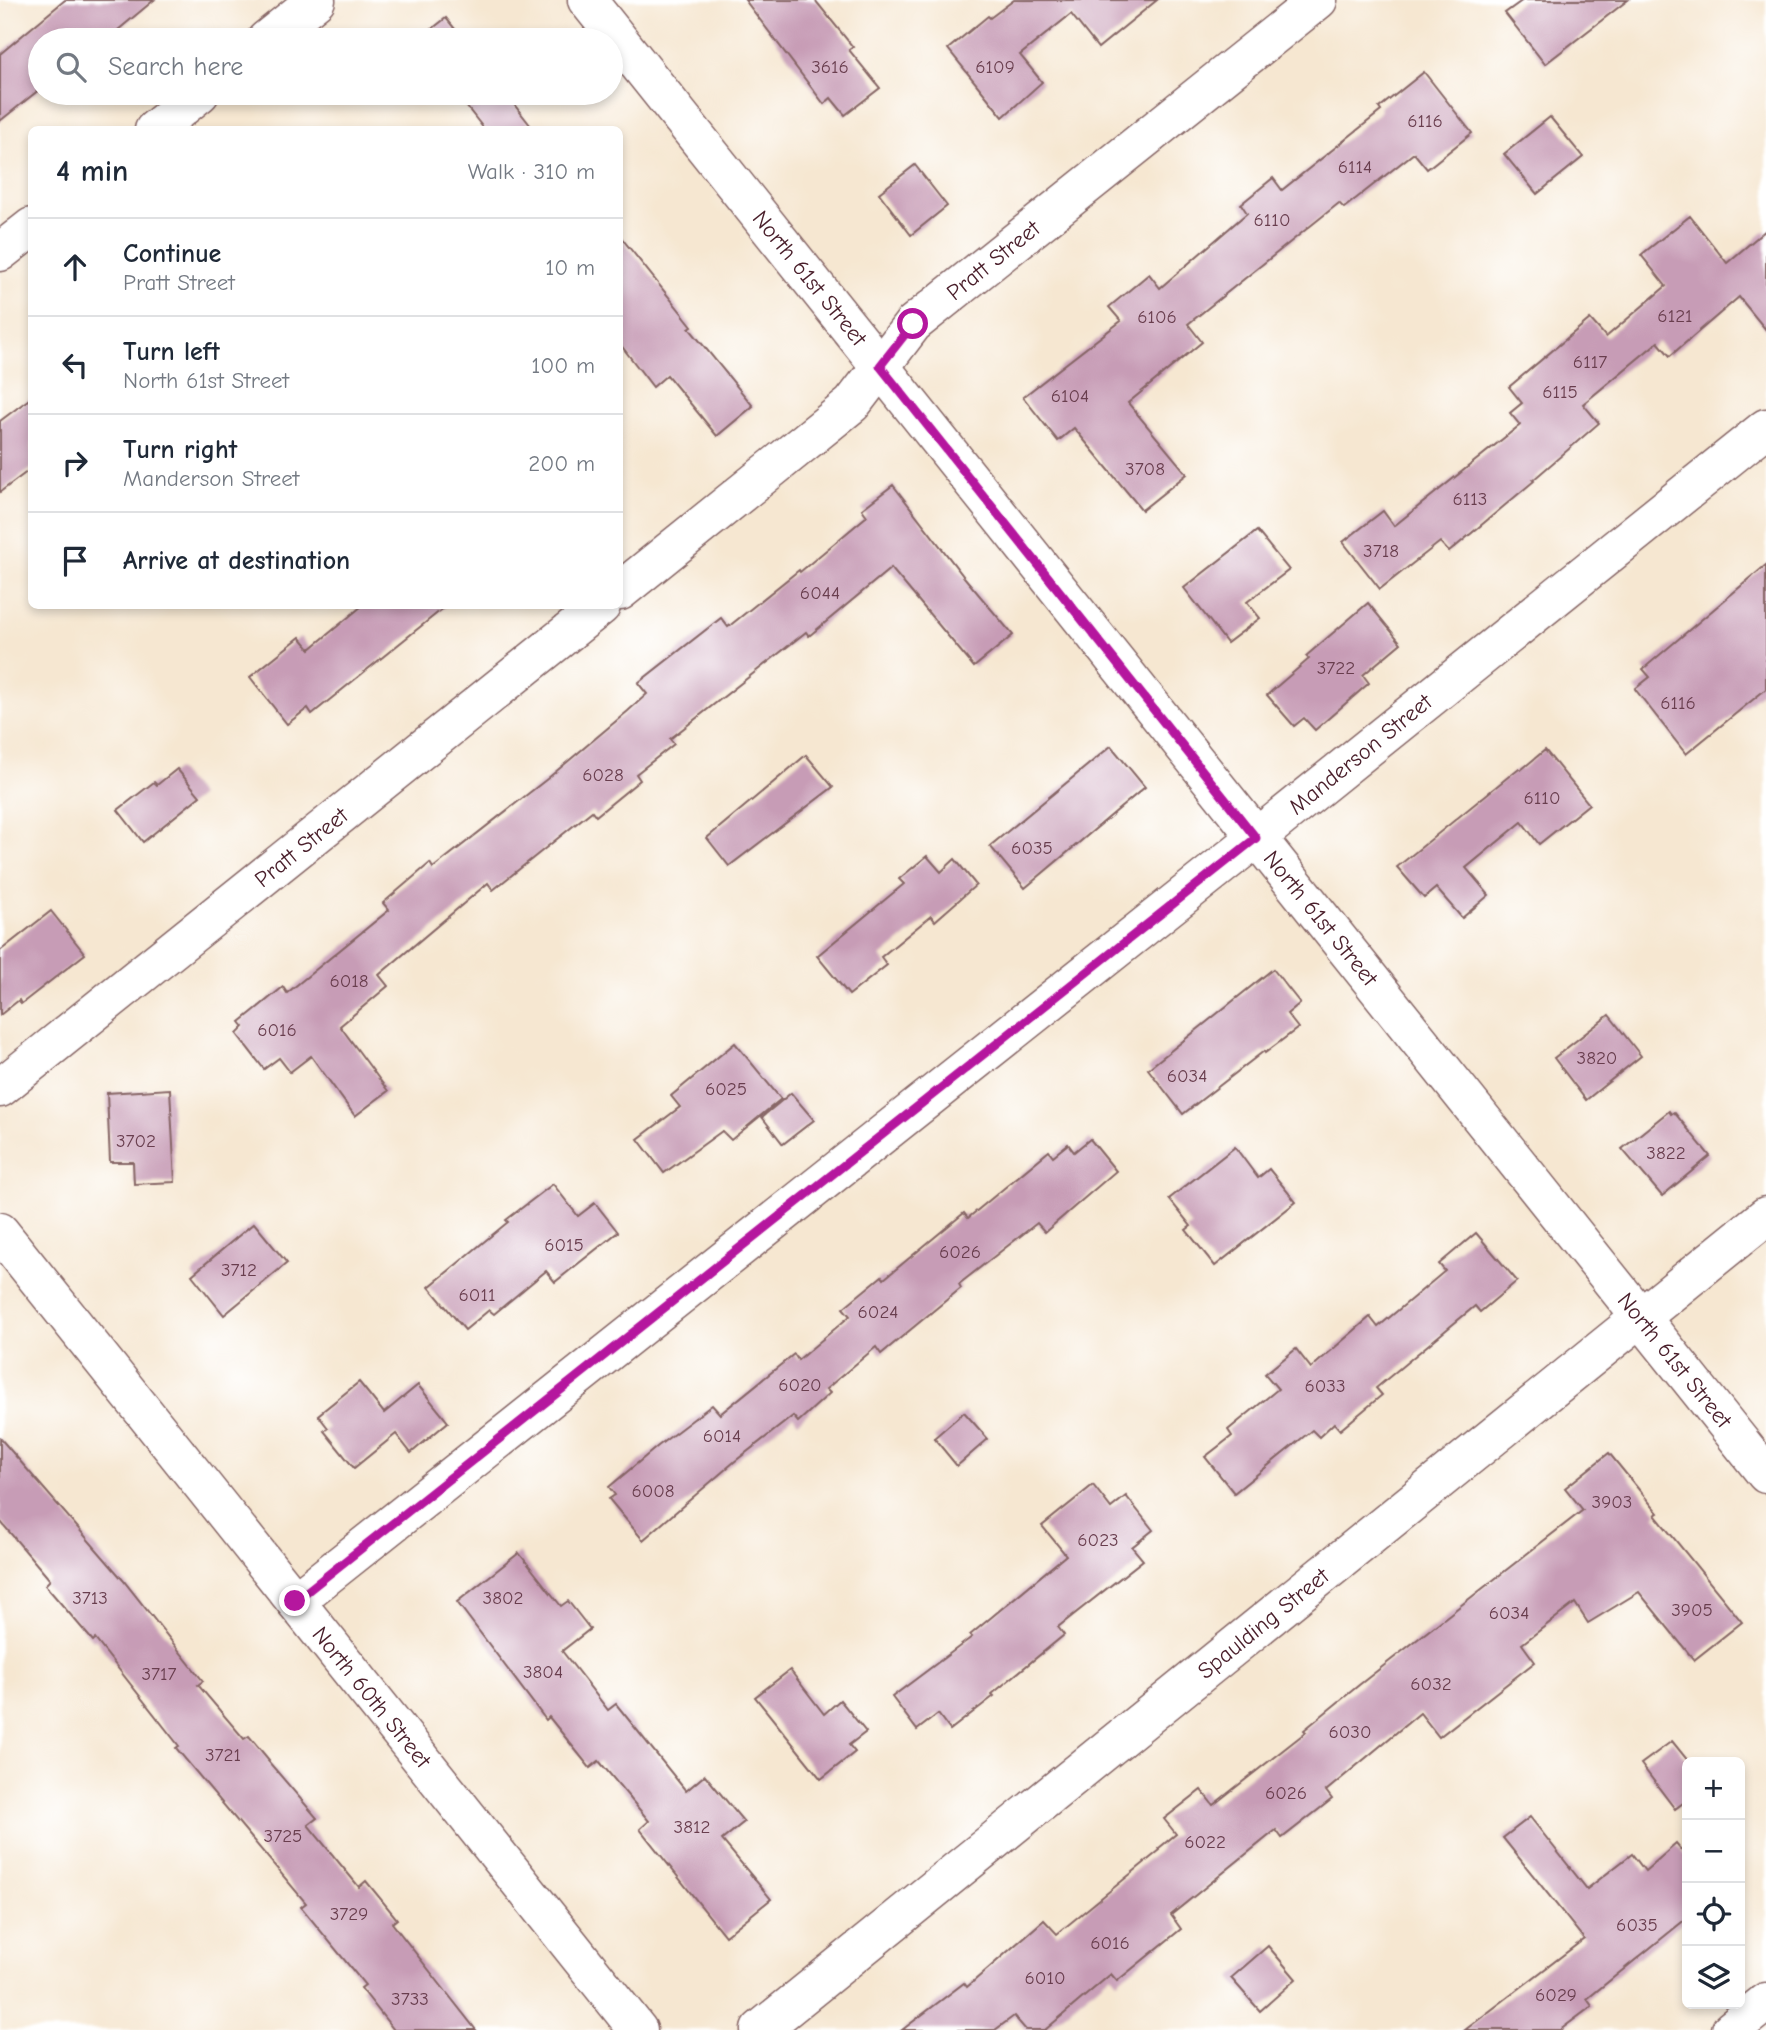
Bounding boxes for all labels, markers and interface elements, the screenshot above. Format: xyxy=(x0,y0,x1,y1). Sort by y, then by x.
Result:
search box xyxy=(28,28,623,105)
icon: search xyxy=(52,48,90,86)
text: Search here xyxy=(108,52,243,82)
house number: 3616 xyxy=(811,56,849,78)
house number: 6109 xyxy=(975,56,1015,78)
house number: 6116 xyxy=(1407,110,1443,132)
text: 4 min xyxy=(56,154,128,189)
house number: 6114 xyxy=(1338,156,1372,178)
text: Walk · 310 m xyxy=(468,158,595,185)
street label: North 61st Street xyxy=(747,205,873,352)
house number: 6110 xyxy=(1254,209,1290,231)
street label: Pratt Street xyxy=(941,214,1046,306)
text: Continue xyxy=(123,239,221,269)
icon: ahead xyxy=(56,248,94,286)
text: 10 m xyxy=(545,254,595,281)
text: Pratt Street xyxy=(123,269,235,296)
house number: 6121 xyxy=(1657,305,1693,327)
house number: 6106 xyxy=(1137,306,1177,328)
route start xyxy=(897,308,928,339)
text: Turn left xyxy=(123,337,220,367)
icon: left xyxy=(56,346,94,384)
house number: 6117 xyxy=(1573,351,1607,373)
text: 100 m xyxy=(531,352,595,379)
text: North 61st Street xyxy=(123,367,289,394)
house number: 6115 xyxy=(1542,381,1578,403)
house number: 6104 xyxy=(1051,385,1089,407)
text: Turn right xyxy=(123,435,237,465)
icon: right xyxy=(56,444,94,482)
text: 200 m xyxy=(528,450,595,477)
house number: 3708 xyxy=(1125,458,1165,480)
text: Manderson Street xyxy=(123,465,299,492)
house number: 6113 xyxy=(1453,488,1487,510)
house number: 3718 xyxy=(1363,540,1399,562)
icon: arrive xyxy=(56,542,94,580)
text: Arrive at destination xyxy=(123,546,350,576)
house number: 6044 xyxy=(800,582,840,604)
house number: 3722 xyxy=(1317,657,1355,679)
street label: Manderson Street xyxy=(1283,688,1438,820)
house number: 6116 xyxy=(1660,692,1696,714)
house number: 6028 xyxy=(582,764,624,786)
house number: 6110 xyxy=(1524,787,1560,809)
street label: Pratt Street xyxy=(249,801,354,893)
house number: 6035 xyxy=(1011,837,1053,859)
street label: North 61st Street xyxy=(1258,845,1384,992)
house number: 6018 xyxy=(329,970,369,992)
house number: 6016 xyxy=(257,1019,297,1041)
house number: 3820 xyxy=(1577,1047,1617,1069)
house number: 6034 xyxy=(1167,1065,1207,1087)
house number: 6025 xyxy=(705,1078,747,1100)
house number: 3702 xyxy=(116,1130,156,1152)
house number: 3822 xyxy=(1646,1142,1686,1164)
house number: 6015 xyxy=(544,1234,584,1256)
house number: 6026 xyxy=(939,1241,981,1263)
house number: 3712 xyxy=(221,1259,257,1281)
house number: 6011 xyxy=(459,1284,495,1306)
street label: North 61st Street xyxy=(1612,1287,1738,1434)
house number: 6024 xyxy=(858,1301,898,1323)
house number: 6020 xyxy=(778,1374,822,1396)
house number: 6033 xyxy=(1304,1375,1346,1397)
house number: 6014 xyxy=(703,1425,741,1447)
house number: 6008 xyxy=(631,1480,675,1502)
house number: 3903 xyxy=(1592,1491,1632,1513)
house number: 6023 xyxy=(1077,1529,1119,1551)
street label: Spaulding Street xyxy=(1192,1561,1336,1685)
route end xyxy=(279,1585,310,1616)
house number: 3713 xyxy=(72,1587,108,1609)
house number: 3802 xyxy=(483,1587,523,1609)
house number: 3905 xyxy=(1671,1599,1713,1621)
house number: 6034 xyxy=(1489,1602,1529,1624)
street label: North 60th Street xyxy=(306,1621,438,1774)
house number: 3804 xyxy=(523,1661,563,1683)
house number: 3717 xyxy=(141,1663,177,1685)
house number: 6032 xyxy=(1410,1673,1452,1695)
house number: 6030 xyxy=(1328,1721,1372,1743)
house number: 3721 xyxy=(205,1744,241,1766)
map controls xyxy=(1682,1757,1745,2009)
button: + xyxy=(1682,1757,1745,1820)
house number: 6026 xyxy=(1265,1782,1307,1804)
house number: 3812 xyxy=(674,1816,710,1838)
button: − xyxy=(1682,1820,1745,1883)
house number: 3725 xyxy=(264,1825,302,1847)
house number: 6022 xyxy=(1184,1831,1226,1853)
button: locate xyxy=(1682,1883,1745,1946)
house number: 3729 xyxy=(330,1903,368,1925)
house number: 6035 xyxy=(1616,1914,1658,1936)
house number: 6016 xyxy=(1090,1932,1130,1954)
button: layers xyxy=(1682,1946,1745,2009)
house number: 6010 xyxy=(1025,1967,1065,1989)
house number: 6029 xyxy=(1535,1984,1577,2006)
house number: 3733 xyxy=(391,1988,429,2010)

